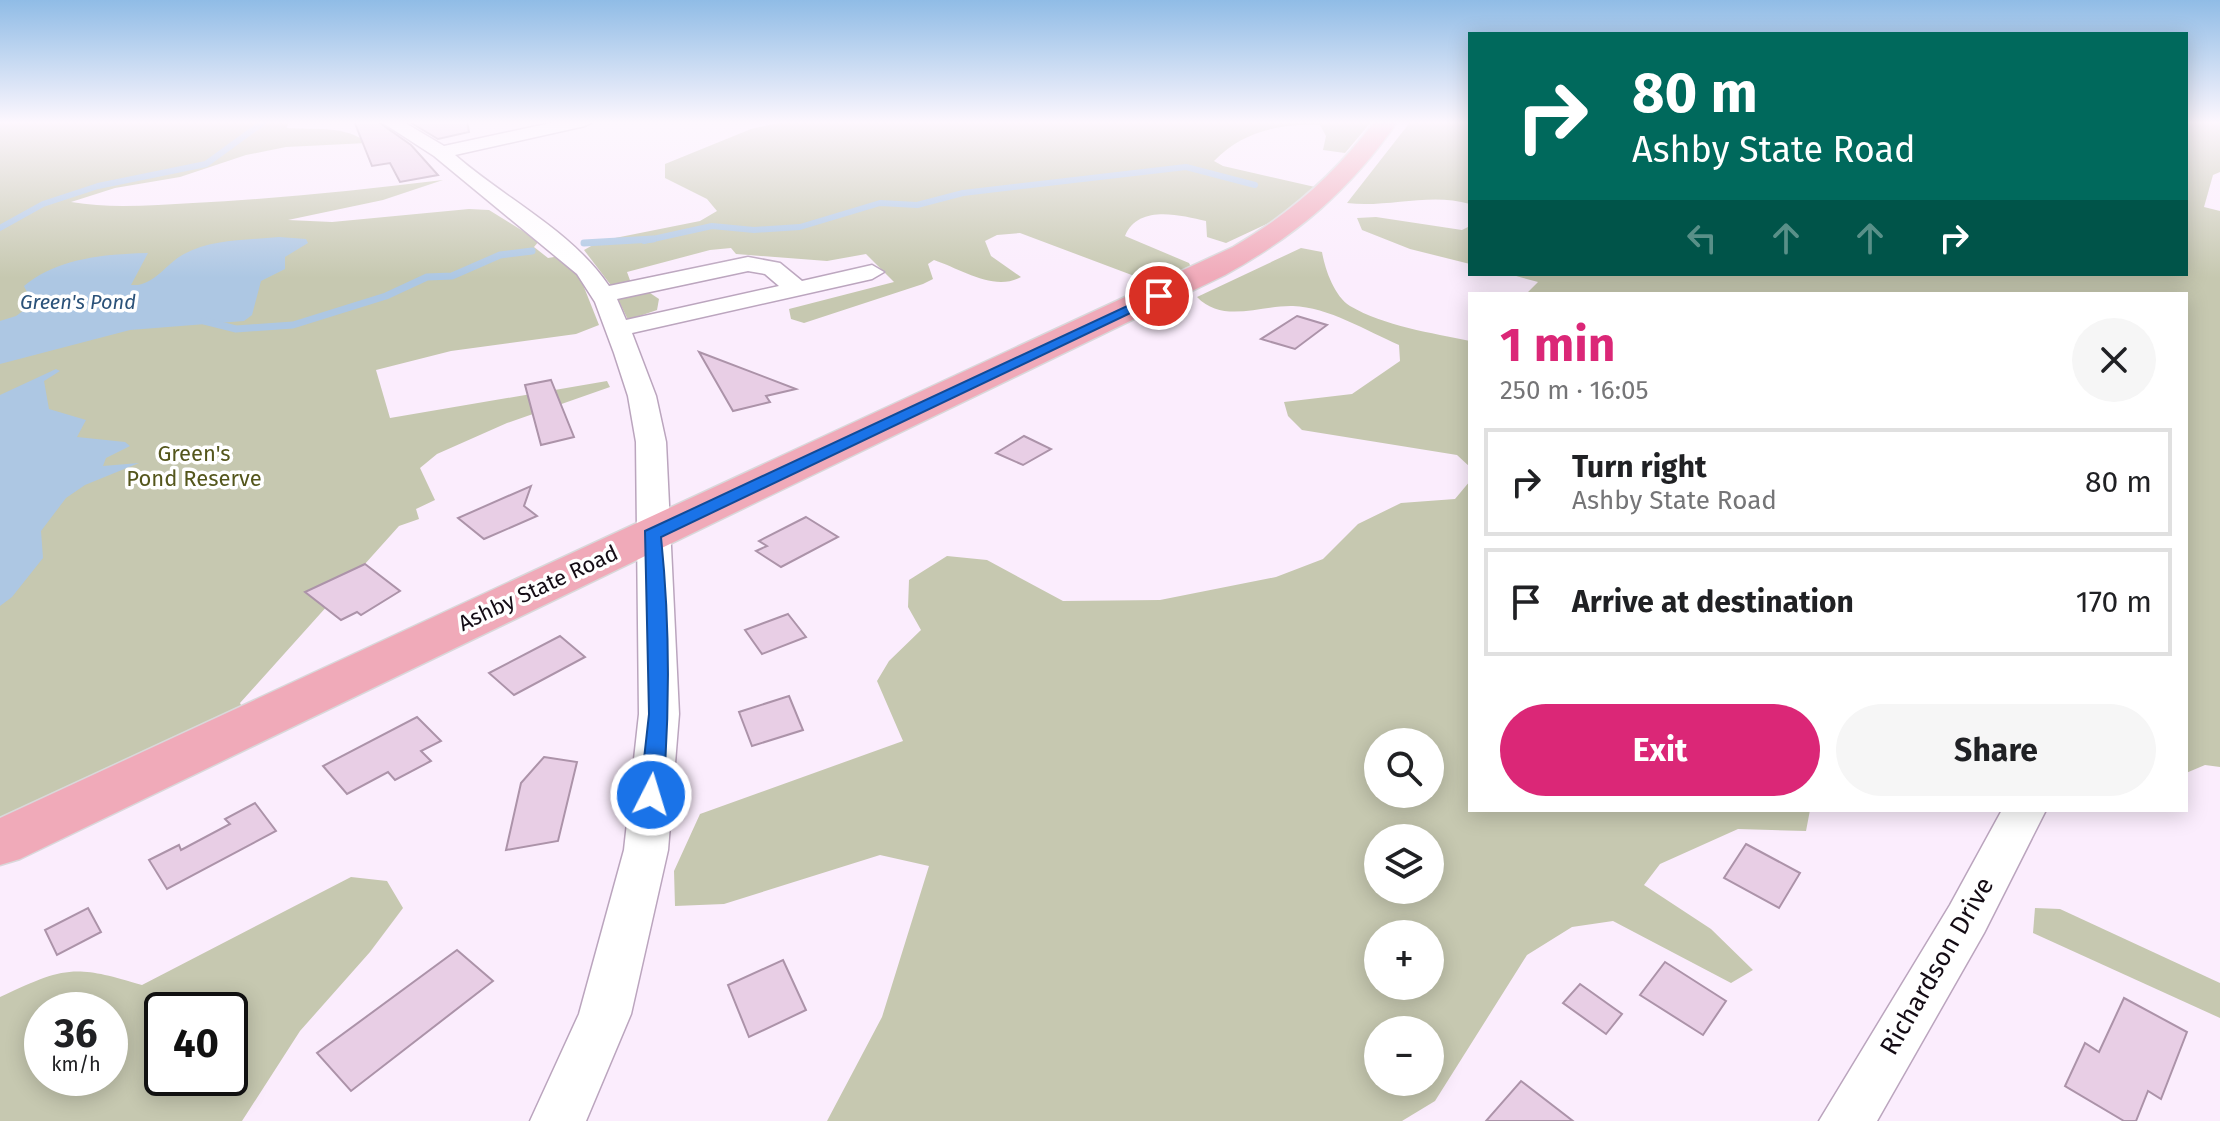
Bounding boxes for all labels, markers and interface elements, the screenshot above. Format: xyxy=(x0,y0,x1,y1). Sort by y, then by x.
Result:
text: 80 m xyxy=(1632,60,1758,127)
icon: right xyxy=(1500,64,1604,168)
text: Ashby State Road xyxy=(1632,128,1916,172)
icon: left xyxy=(1680,216,1724,260)
icon: ahead xyxy=(1764,216,1808,260)
icon: ahead xyxy=(1848,216,1892,260)
icon: right xyxy=(1932,216,1976,260)
pin xyxy=(1125,262,1193,330)
icon: arrive xyxy=(1137,274,1181,318)
water label: Green's Pond xyxy=(20,290,136,314)
text: 1 min xyxy=(1500,316,1615,374)
button: close xyxy=(2072,318,2156,402)
text: 250 m · 16:05 xyxy=(1500,375,1649,406)
park label: Green's Pond Reserve xyxy=(126,440,262,492)
text: Turn right xyxy=(1572,449,1707,485)
icon: right xyxy=(1504,460,1548,504)
text: 80 m xyxy=(2085,464,2152,500)
text: Ashby State Road xyxy=(1572,485,1777,516)
street label: Ashby State Road xyxy=(454,539,622,637)
icon: arrive xyxy=(1504,580,1548,624)
text: Arrive at destination xyxy=(1572,584,1854,620)
text: 170 m xyxy=(2076,584,2152,620)
button: Exit xyxy=(1500,704,1820,796)
button: Share xyxy=(1836,704,2156,796)
map controls xyxy=(1364,728,1444,1096)
button: search xyxy=(1364,728,1444,808)
position arrow xyxy=(609,753,693,837)
button: layers xyxy=(1364,824,1444,904)
street label: Richardson Drive xyxy=(1874,872,2000,1060)
button: + xyxy=(1364,920,1444,1000)
speed limit sign: 40 xyxy=(144,992,248,1096)
text: 36 xyxy=(54,1010,98,1058)
button: − xyxy=(1364,1016,1444,1096)
text: km/h xyxy=(51,1052,101,1076)

